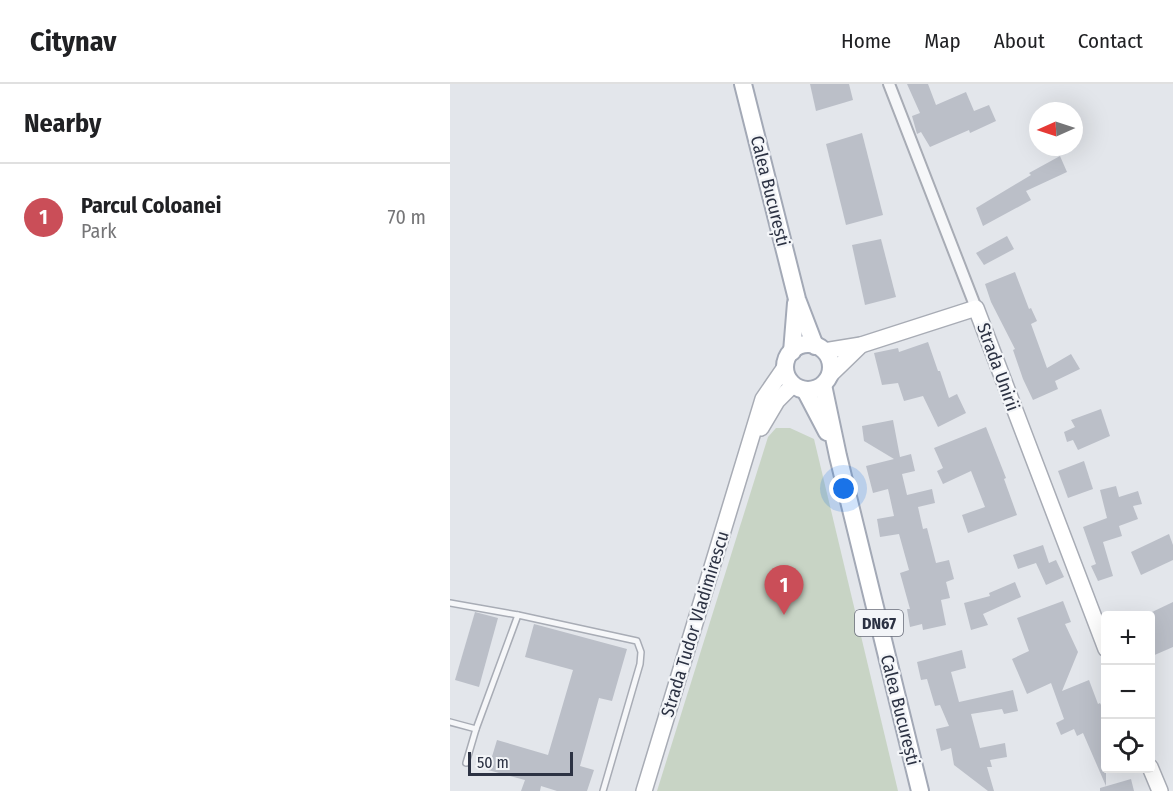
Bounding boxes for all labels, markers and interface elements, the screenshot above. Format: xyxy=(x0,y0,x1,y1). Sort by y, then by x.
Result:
text: Citynav xyxy=(30,25,116,58)
text: Home xyxy=(841,28,891,54)
text: Map xyxy=(924,28,961,54)
text: About xyxy=(994,28,1045,54)
text: Contact xyxy=(1078,28,1143,54)
north arrow xyxy=(1029,102,1083,156)
text: Nearby xyxy=(24,108,101,139)
street label: Calea București xyxy=(746,133,794,249)
text: Parcul Coloanei xyxy=(81,192,221,219)
text: 1 xyxy=(39,205,48,229)
text: 70 m xyxy=(388,205,426,229)
text: Park xyxy=(81,219,117,243)
street label: Strada Unirii xyxy=(972,320,1024,414)
your location xyxy=(829,474,858,503)
street label: Strada Tudor Vladimirescu xyxy=(656,528,734,720)
pin: 1 xyxy=(764,566,804,615)
road number: DN67 xyxy=(855,610,903,636)
map controls xyxy=(1101,611,1155,773)
button: + xyxy=(1101,611,1155,665)
street label: Calea București xyxy=(876,652,924,768)
button: − xyxy=(1101,665,1155,719)
button: locate xyxy=(1101,719,1155,773)
scale bar xyxy=(468,749,573,776)
text: 50 m xyxy=(477,753,509,772)

